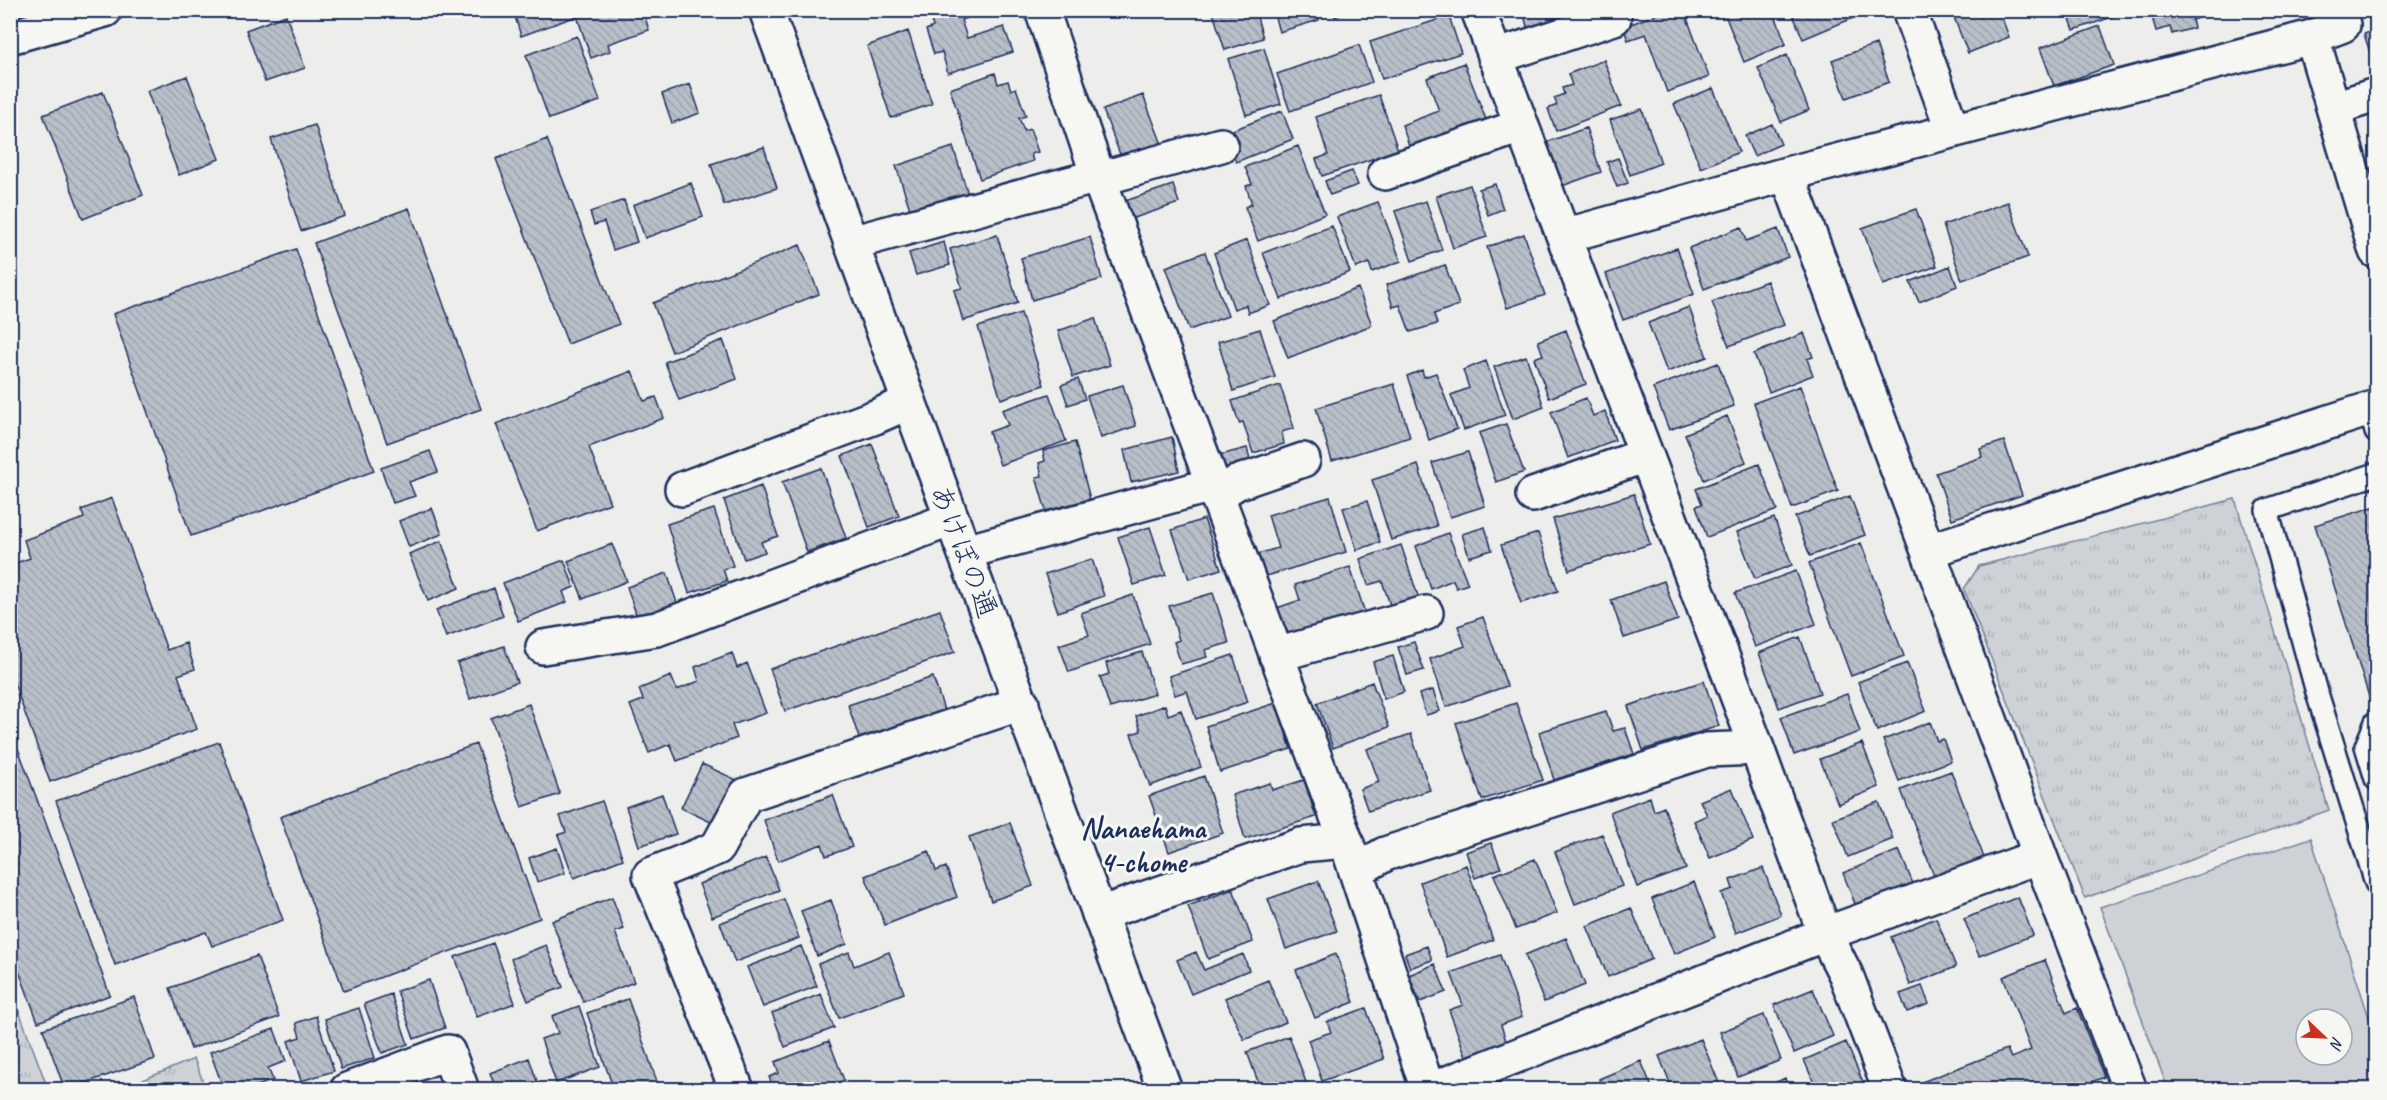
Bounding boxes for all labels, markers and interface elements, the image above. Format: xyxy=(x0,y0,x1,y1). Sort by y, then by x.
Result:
street label: あけぼの通 xyxy=(923,479,1005,623)
district label: Nanaehama 4-chome xyxy=(1081,809,1208,881)
north arrow xyxy=(2294,1007,2354,1067)
text: N xyxy=(2325,1034,2348,1054)

